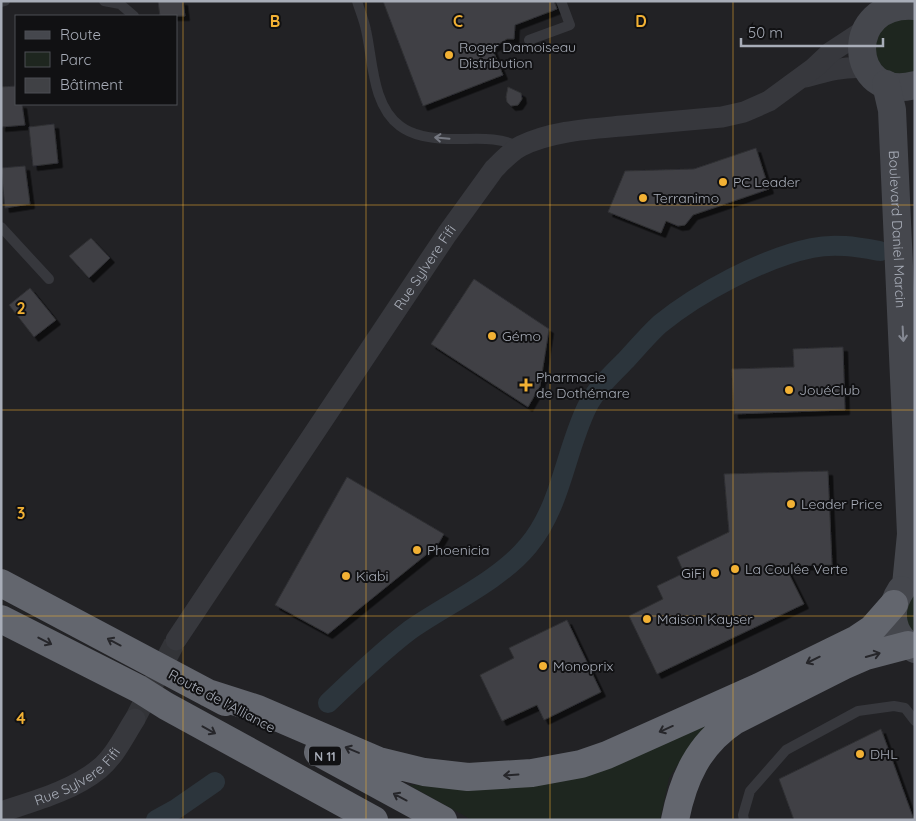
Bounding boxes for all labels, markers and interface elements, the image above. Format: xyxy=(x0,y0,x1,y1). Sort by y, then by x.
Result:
text: B xyxy=(270,11,280,31)
text: C xyxy=(453,11,463,31)
text: D xyxy=(635,11,647,31)
legend xyxy=(15,15,178,105)
scale bar xyxy=(741,15,884,47)
text: 50 m xyxy=(748,23,783,42)
text: Route xyxy=(60,25,101,44)
place label: Roger Damoiseau Distribution xyxy=(459,38,576,72)
marker: Roger Damoiseau Distribution xyxy=(443,49,455,61)
text: Parc xyxy=(60,50,91,69)
text: Bâtiment xyxy=(60,75,123,94)
one-way arrow xyxy=(434,134,450,143)
street label: Boulevard Daniel Marcin xyxy=(885,150,910,308)
place label: PC Leader xyxy=(733,173,801,191)
marker: PC Leader xyxy=(717,176,729,188)
place label: Terranimo xyxy=(653,189,719,207)
marker: Terranimo xyxy=(637,192,649,204)
street label: Rue Sylvere Fifi xyxy=(390,221,460,313)
text: 2 xyxy=(16,298,26,318)
one-way arrow xyxy=(898,326,907,342)
place label: Gémo xyxy=(502,327,541,345)
marker: Gémo xyxy=(486,330,498,342)
place label: Pharmacie de Dothémare xyxy=(536,368,630,402)
marker: Pharmacie de Dothémare xyxy=(520,379,532,391)
place label: JouéClub xyxy=(799,381,860,399)
marker: JouéClub xyxy=(783,384,795,396)
place label: Leader Price xyxy=(801,495,882,513)
marker: Leader Price xyxy=(785,498,797,510)
text: 3 xyxy=(17,503,25,523)
place label: Phoenicia xyxy=(427,541,489,559)
marker: Phoenicia xyxy=(411,544,423,556)
place label: La Coulée Verte xyxy=(745,560,848,578)
marker: La Coulée Verte xyxy=(729,563,741,575)
place label: GiFi xyxy=(681,564,705,582)
place label: Kiabi xyxy=(356,567,388,585)
marker: GiFi xyxy=(709,567,721,579)
marker: Kiabi xyxy=(340,570,352,582)
place label: Maison Kayser xyxy=(657,610,753,628)
marker: Maison Kayser xyxy=(641,613,653,625)
one-way arrow xyxy=(37,636,52,646)
one-way arrow xyxy=(107,637,122,647)
one-way arrow xyxy=(864,649,880,659)
one-way arrow xyxy=(806,656,821,665)
place label: Monoprix xyxy=(553,657,613,675)
marker: Monoprix xyxy=(537,660,549,672)
street label: Route de l'Alliance xyxy=(165,665,279,737)
text: 4 xyxy=(16,708,26,728)
one-way arrow xyxy=(201,725,216,735)
one-way arrow xyxy=(659,725,674,735)
street label: Rue Sylvere Fifi xyxy=(32,744,124,809)
one-way arrow xyxy=(345,744,360,754)
place label: DHL xyxy=(870,745,898,763)
road number: N 11 xyxy=(309,746,341,766)
marker: DHL xyxy=(854,748,866,760)
one-way arrow xyxy=(503,770,519,780)
one-way arrow xyxy=(393,791,407,801)

